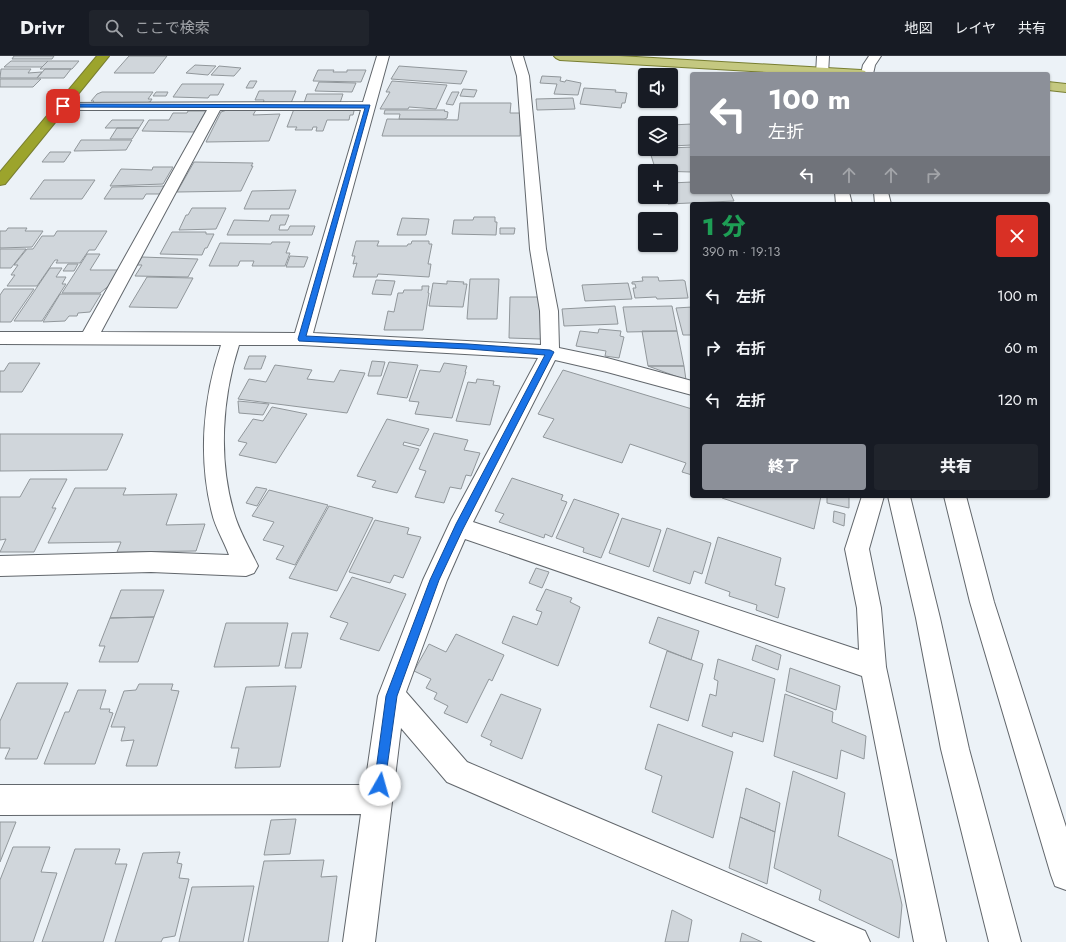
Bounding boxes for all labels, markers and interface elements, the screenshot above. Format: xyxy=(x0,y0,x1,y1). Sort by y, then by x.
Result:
search box xyxy=(89,10,369,46)
text: Drivr xyxy=(20,14,65,41)
icon: search xyxy=(103,17,125,39)
text: ここで検索 xyxy=(135,17,210,39)
text: 地図 xyxy=(904,18,932,38)
text: レイヤ xyxy=(954,18,996,38)
text: 共有 xyxy=(1018,18,1046,38)
map controls xyxy=(638,68,678,252)
button: sound xyxy=(638,68,678,108)
text: 100 m xyxy=(768,79,851,120)
icon: left xyxy=(702,88,754,140)
pin xyxy=(46,89,80,123)
icon: arrive xyxy=(52,95,74,117)
button: layers xyxy=(638,116,678,156)
text: 左折 xyxy=(768,119,804,145)
button: + xyxy=(638,164,678,204)
icon: left xyxy=(796,164,818,186)
icon: ahead xyxy=(838,164,860,186)
icon: ahead xyxy=(880,164,902,186)
icon: right xyxy=(922,164,944,186)
text: 1 分 xyxy=(702,209,746,244)
button: − xyxy=(638,212,678,252)
button: close xyxy=(996,215,1038,257)
text: 390 m · 19:13 xyxy=(702,242,780,261)
icon: left xyxy=(702,285,724,307)
text: 100 m xyxy=(997,285,1038,307)
text: 左折 xyxy=(736,286,766,308)
icon: right xyxy=(702,337,724,359)
text: 60 m xyxy=(1004,337,1038,359)
text: 右折 xyxy=(736,338,766,360)
icon: left xyxy=(702,389,724,411)
text: 120 m xyxy=(998,389,1038,411)
text: 左折 xyxy=(736,390,766,412)
button: 終了 xyxy=(702,444,866,490)
button: 共有 xyxy=(874,444,1038,490)
position arrow xyxy=(359,764,401,806)

